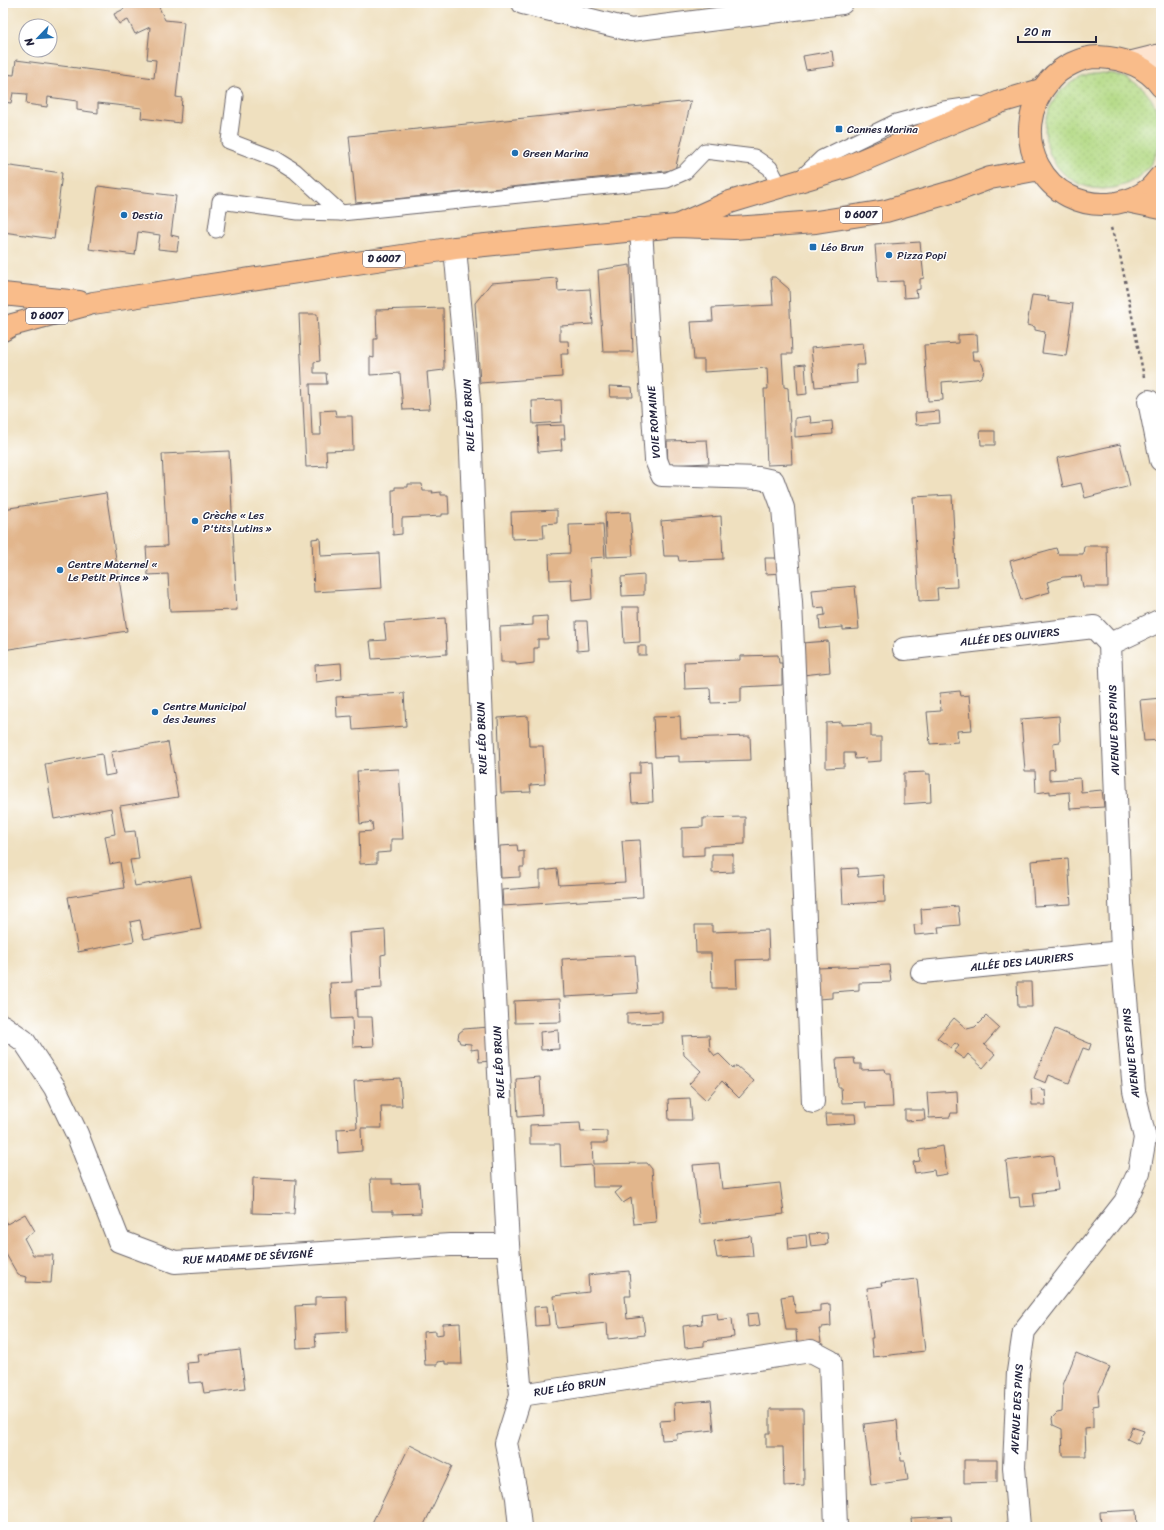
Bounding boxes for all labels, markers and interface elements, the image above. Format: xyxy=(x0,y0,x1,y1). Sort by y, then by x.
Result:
north arrow xyxy=(18,18,58,58)
scale bar xyxy=(1018,18,1096,44)
text: 20 m xyxy=(1024,21,1051,43)
text: N xyxy=(19,34,40,50)
place label: Cannes Marina xyxy=(847,120,918,139)
marker: Cannes Marina xyxy=(834,124,844,134)
place label: Green Marina xyxy=(523,144,589,163)
marker: Green Marina xyxy=(510,148,520,158)
place label: Destia xyxy=(132,206,163,225)
road number: D 6007 xyxy=(840,207,882,223)
marker: Destia xyxy=(119,210,129,220)
place label: Léo Brun xyxy=(821,238,864,257)
marker: Léo Brun xyxy=(808,242,818,252)
place label: Pizza Popi xyxy=(897,246,947,265)
marker: Pizza Popi xyxy=(884,250,894,260)
road number: D 6007 xyxy=(363,251,405,267)
road number: D 6007 xyxy=(26,308,68,324)
street label: RUE LÉO BRUN xyxy=(458,378,480,452)
street label: VOIE ROMAINE xyxy=(642,384,666,459)
place label: Crèche « Les P'tits Lutins » xyxy=(203,506,272,538)
marker: Crèche « Les P'tits Lutins » xyxy=(190,516,200,526)
place label: Centre Maternel « Le Petit Prince » xyxy=(68,555,157,587)
marker: Centre Maternel « Le Petit Prince » xyxy=(55,565,65,575)
street label: ALLÉE DES OLIVIERS xyxy=(958,622,1061,652)
street label: AVENUE DES PINS xyxy=(1103,684,1125,777)
place label: Centre Municipal des Jeunes xyxy=(163,697,247,729)
street label: RUE LÉO BRUN xyxy=(471,701,493,775)
marker: Centre Municipal des Jeunes xyxy=(150,707,160,717)
street label: ALLÉE DES LAURIERS xyxy=(968,947,1075,977)
street label: AVENUE DES PINS xyxy=(1117,1007,1145,1100)
street label: RUE LÉO BRUN xyxy=(488,1025,510,1099)
street label: RUE MADAME DE SÉVIGNÉ xyxy=(182,1244,314,1270)
street label: AVENUE DES PINS xyxy=(1005,1363,1029,1456)
street label: RUE LÉO BRUN xyxy=(533,1372,608,1402)

